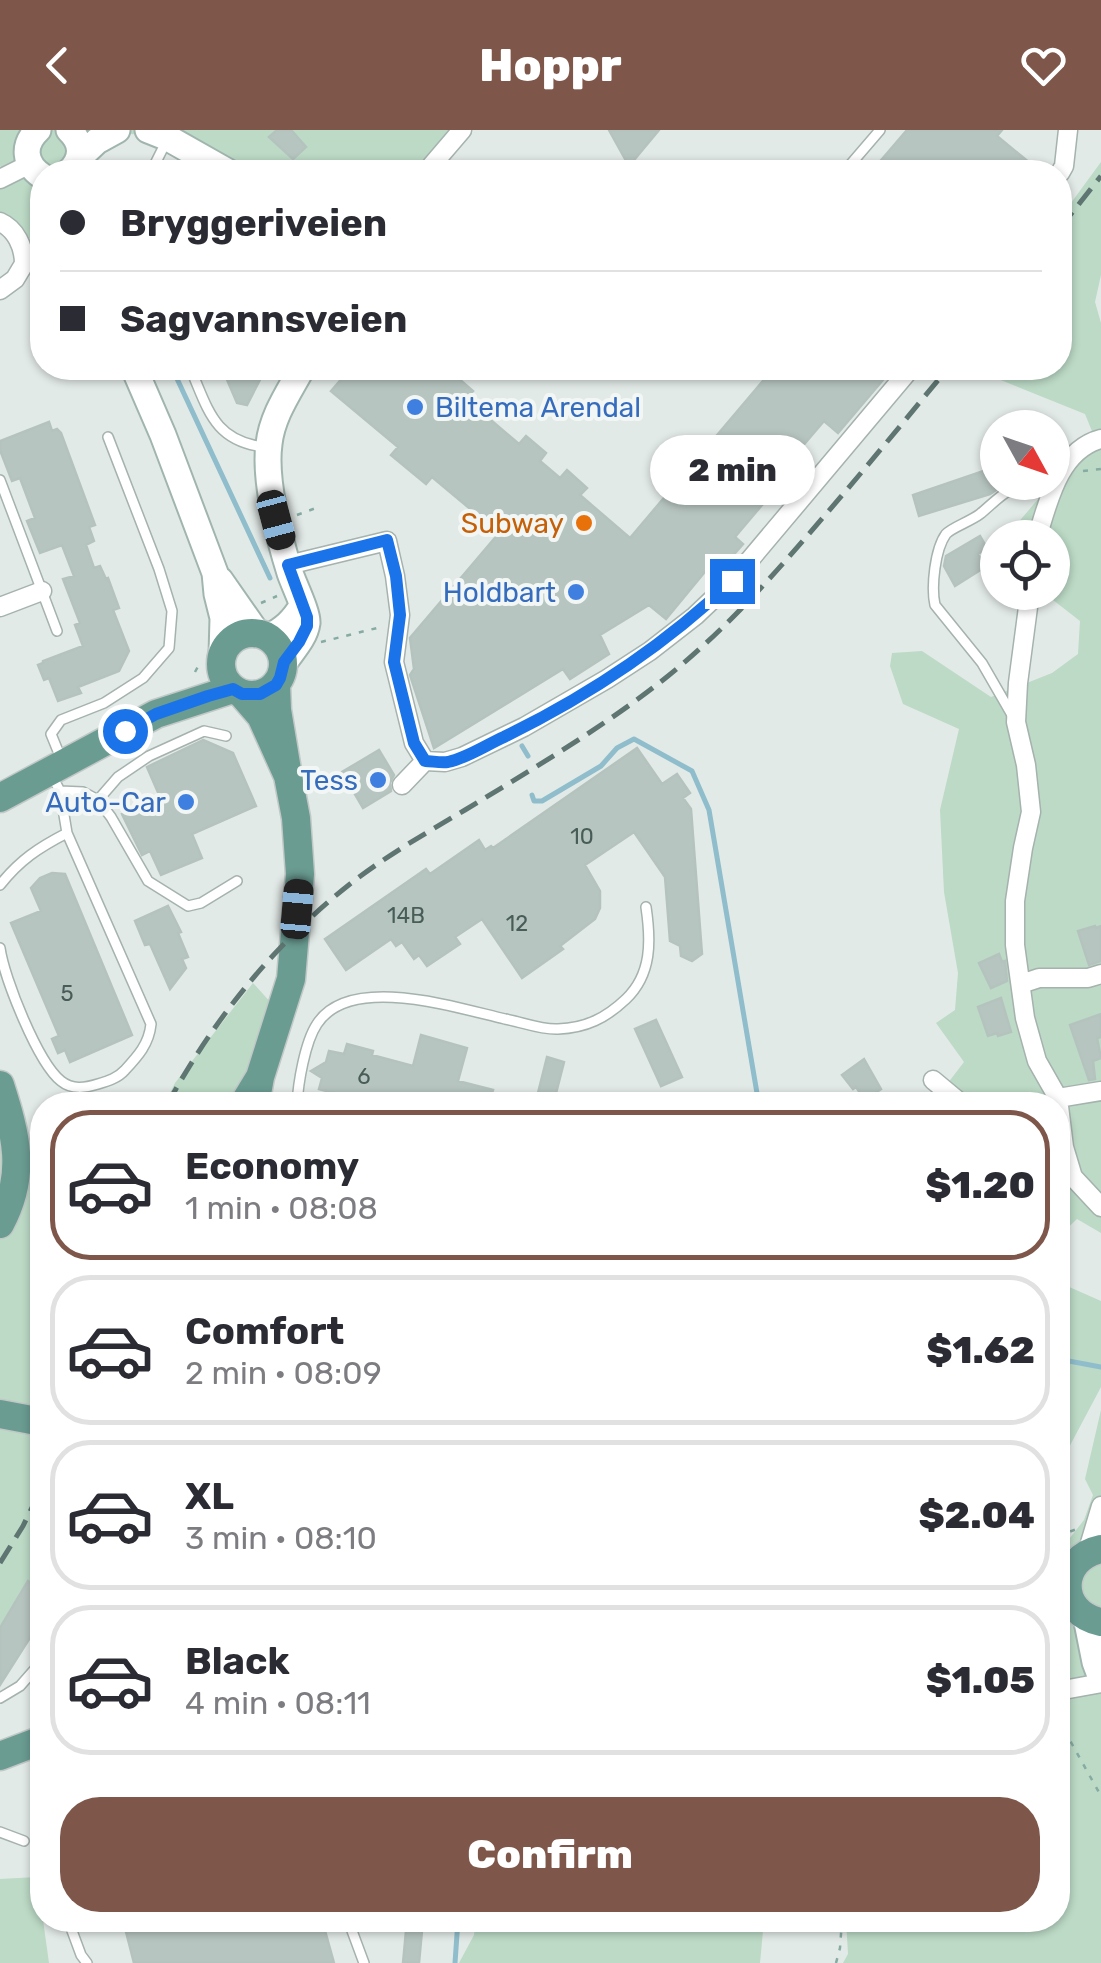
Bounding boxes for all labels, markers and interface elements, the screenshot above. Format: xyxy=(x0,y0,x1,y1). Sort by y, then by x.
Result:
icon: back xyxy=(30,38,85,93)
icon: heart xyxy=(1016,38,1071,93)
text: Hoppr xyxy=(479,39,622,92)
text: Bryggeriveien xyxy=(120,200,387,246)
text: Sagvannsveien xyxy=(120,296,407,342)
place label: Biltema Arendal xyxy=(435,391,641,424)
marker: Biltema Arendal xyxy=(404,396,426,418)
north arrow xyxy=(980,410,1070,500)
map controls xyxy=(980,410,1070,610)
callout: 2 min xyxy=(650,436,814,506)
text: 2 min xyxy=(688,451,777,489)
car xyxy=(254,487,298,553)
place label: Subway xyxy=(461,507,564,540)
marker: Subway xyxy=(573,512,595,534)
button: locate xyxy=(980,520,1070,610)
route end xyxy=(710,559,755,604)
place label: Holdbart xyxy=(443,576,556,609)
marker: Holdbart xyxy=(565,581,587,603)
route start xyxy=(103,709,148,754)
place label: Tess xyxy=(300,764,358,797)
marker: Tess xyxy=(367,769,389,791)
place label: Auto-Car xyxy=(45,786,166,819)
marker: Auto-Car xyxy=(175,791,197,813)
house number: 10 xyxy=(570,823,594,850)
car xyxy=(279,878,315,940)
house number: 14B xyxy=(387,902,425,929)
house number: 12 xyxy=(506,910,528,937)
house number: 5 xyxy=(60,980,74,1007)
house number: 6 xyxy=(357,1063,371,1090)
icon: car xyxy=(65,1140,155,1230)
text: Economy xyxy=(185,1143,359,1189)
text: $1.20 xyxy=(925,1162,1035,1208)
text: 1 min · 08:08 xyxy=(185,1189,378,1227)
icon: car xyxy=(65,1305,155,1395)
text: Comfort xyxy=(185,1308,344,1354)
text: $1.62 xyxy=(926,1327,1035,1373)
text: 2 min · 08:09 xyxy=(185,1354,382,1392)
icon: car xyxy=(65,1470,155,1560)
text: XL xyxy=(185,1473,234,1519)
text: $2.04 xyxy=(918,1492,1035,1538)
text: 3 min · 08:10 xyxy=(185,1519,377,1557)
icon: car xyxy=(65,1635,155,1725)
text: Black xyxy=(185,1638,290,1684)
text: $1.05 xyxy=(926,1657,1035,1703)
text: 4 min · 08:11 xyxy=(185,1684,371,1722)
button: Confirm xyxy=(60,1797,1040,1912)

